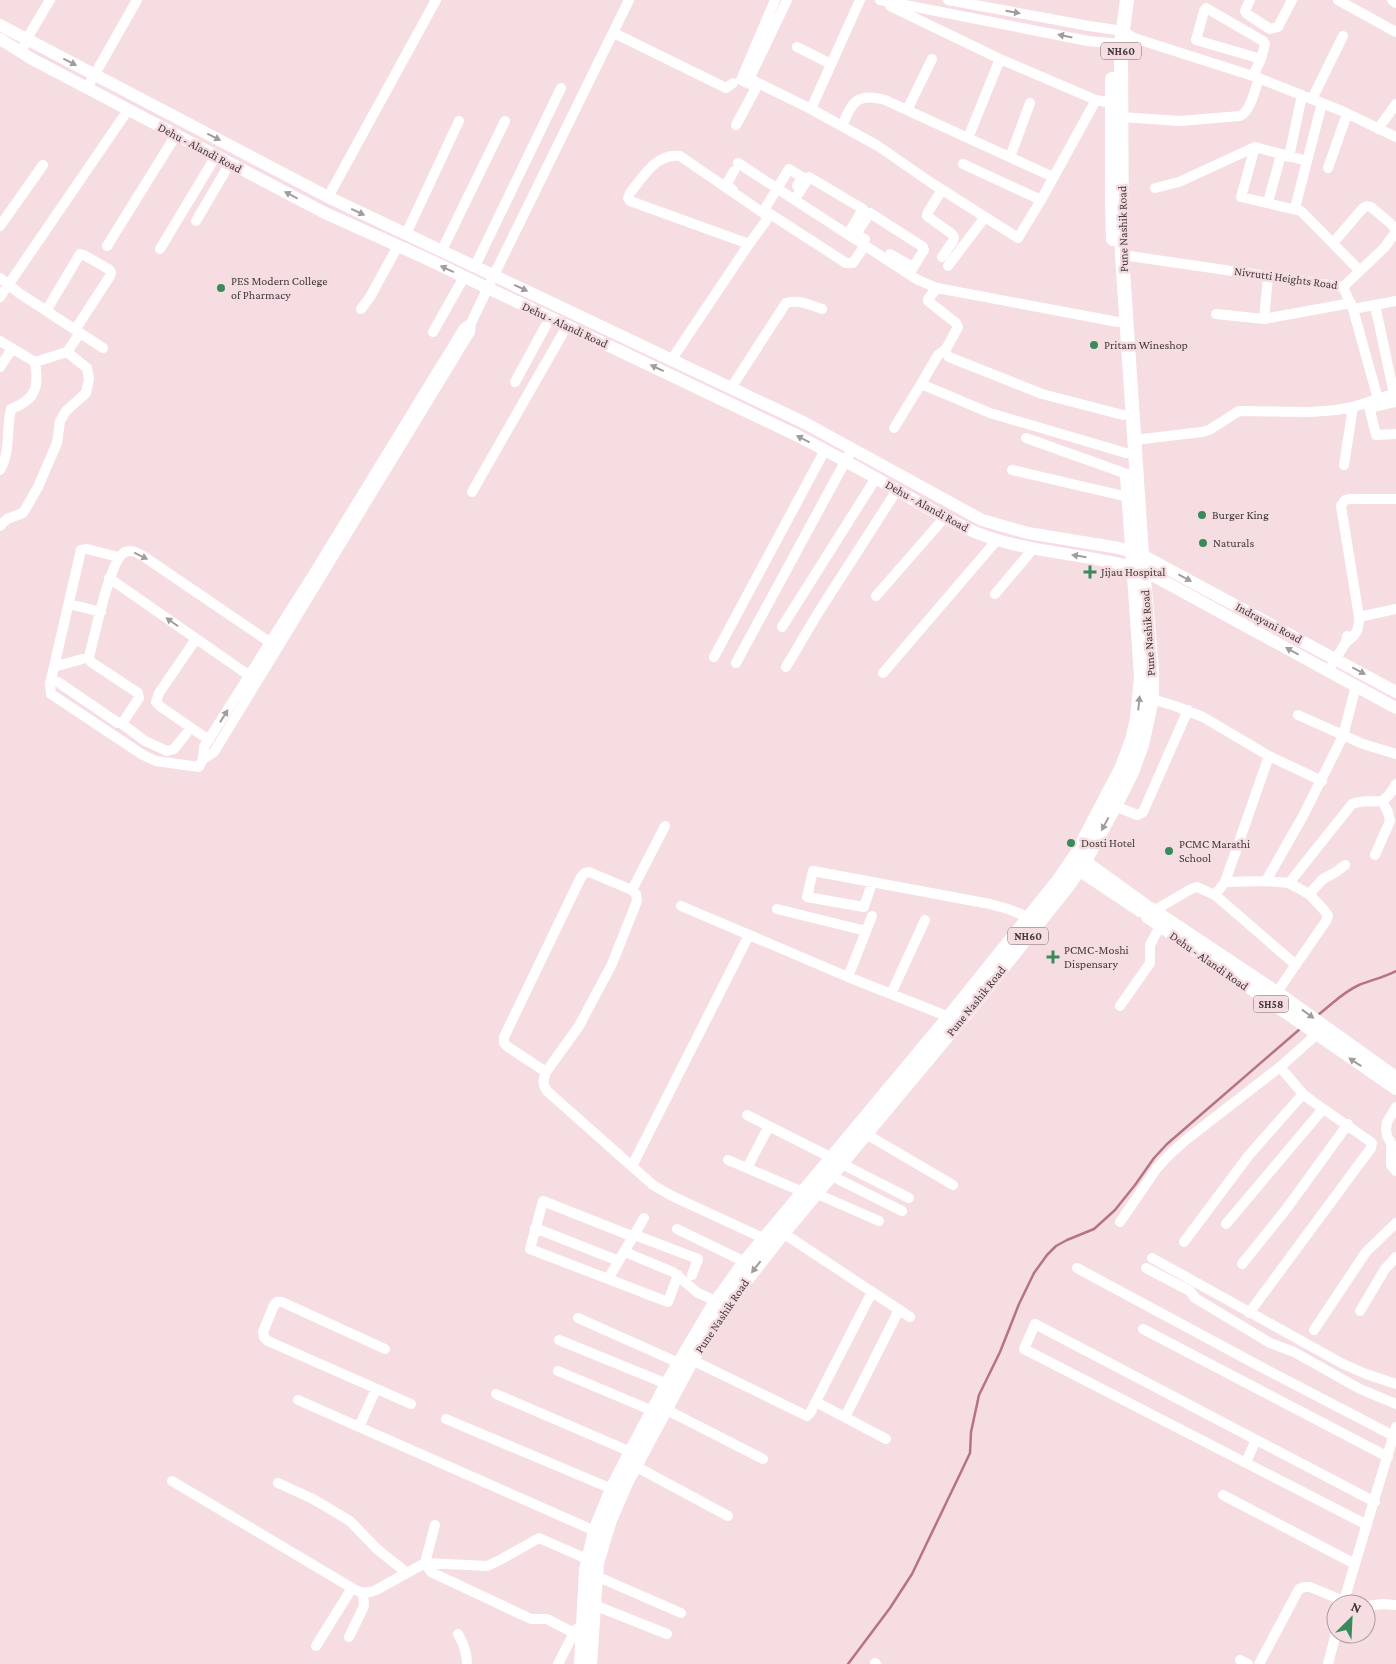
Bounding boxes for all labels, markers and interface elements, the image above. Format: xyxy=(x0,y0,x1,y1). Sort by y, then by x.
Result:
one-way arrow xyxy=(1006,8,1021,16)
one-way arrow xyxy=(1057,32,1073,40)
road number: NH60 xyxy=(1101,42,1141,59)
one-way arrow xyxy=(62,58,77,66)
street label: Dehu - Alandi Road xyxy=(156,120,245,176)
one-way arrow xyxy=(207,133,221,141)
street label: Pune Nashik Road xyxy=(1115,185,1131,272)
one-way arrow xyxy=(284,191,298,199)
one-way arrow xyxy=(351,208,365,216)
one-way arrow xyxy=(439,264,454,273)
street label: Nivrutti Heights Road xyxy=(1233,264,1339,292)
place label: PES Modern College of Pharmacy xyxy=(231,274,327,302)
marker: PES Modern College of Pharmacy xyxy=(215,282,227,294)
one-way arrow xyxy=(514,284,528,292)
street label: Dehu - Alandi Road xyxy=(520,299,611,351)
place label: Pritam Wineshop xyxy=(1104,338,1188,352)
marker: Pritam Wineshop xyxy=(1088,339,1100,351)
one-way arrow xyxy=(649,364,664,373)
one-way arrow xyxy=(796,435,810,443)
street label: Dehu - Alandi Road xyxy=(883,477,972,535)
place label: Burger King xyxy=(1212,508,1269,522)
marker: Burger King xyxy=(1196,509,1208,521)
place label: Naturals xyxy=(1213,536,1254,550)
marker: Naturals xyxy=(1197,537,1209,549)
one-way arrow xyxy=(134,552,148,560)
one-way arrow xyxy=(1070,552,1086,560)
marker: Jijau Hospital xyxy=(1083,565,1097,579)
place label: Jijau Hospital xyxy=(1100,565,1166,579)
one-way arrow xyxy=(1178,574,1192,582)
street label: Pune Nashik Road xyxy=(1138,589,1158,677)
street label: Indrayani Road xyxy=(1233,600,1305,647)
one-way arrow xyxy=(165,617,179,627)
one-way arrow xyxy=(1285,647,1299,655)
one-way arrow xyxy=(1352,667,1365,676)
one-way arrow xyxy=(1135,695,1143,711)
one-way arrow xyxy=(219,709,229,723)
one-way arrow xyxy=(1101,817,1110,831)
place label: Dosti Hotel xyxy=(1081,836,1135,850)
marker: Dosti Hotel xyxy=(1065,837,1077,849)
place label: PCMC Marathi School xyxy=(1179,837,1250,865)
marker: PCMC Marathi School xyxy=(1163,845,1175,857)
road number: NH60 xyxy=(1008,928,1048,944)
street label: Dehu - Alandi Road xyxy=(1167,929,1252,994)
place label: PCMC-Moshi Dispensary xyxy=(1064,943,1129,971)
marker: PCMC-Moshi Dispensary xyxy=(1046,950,1060,964)
street label: Pune Nashik Road xyxy=(943,963,1009,1039)
road number: SH58 xyxy=(1254,996,1288,1012)
one-way arrow xyxy=(1301,1009,1315,1019)
one-way arrow xyxy=(1349,1057,1362,1067)
one-way arrow xyxy=(750,1260,761,1273)
street label: Pune Nashik Road xyxy=(692,1276,752,1356)
north arrow xyxy=(1326,1594,1376,1644)
text: N xyxy=(1349,1598,1364,1617)

